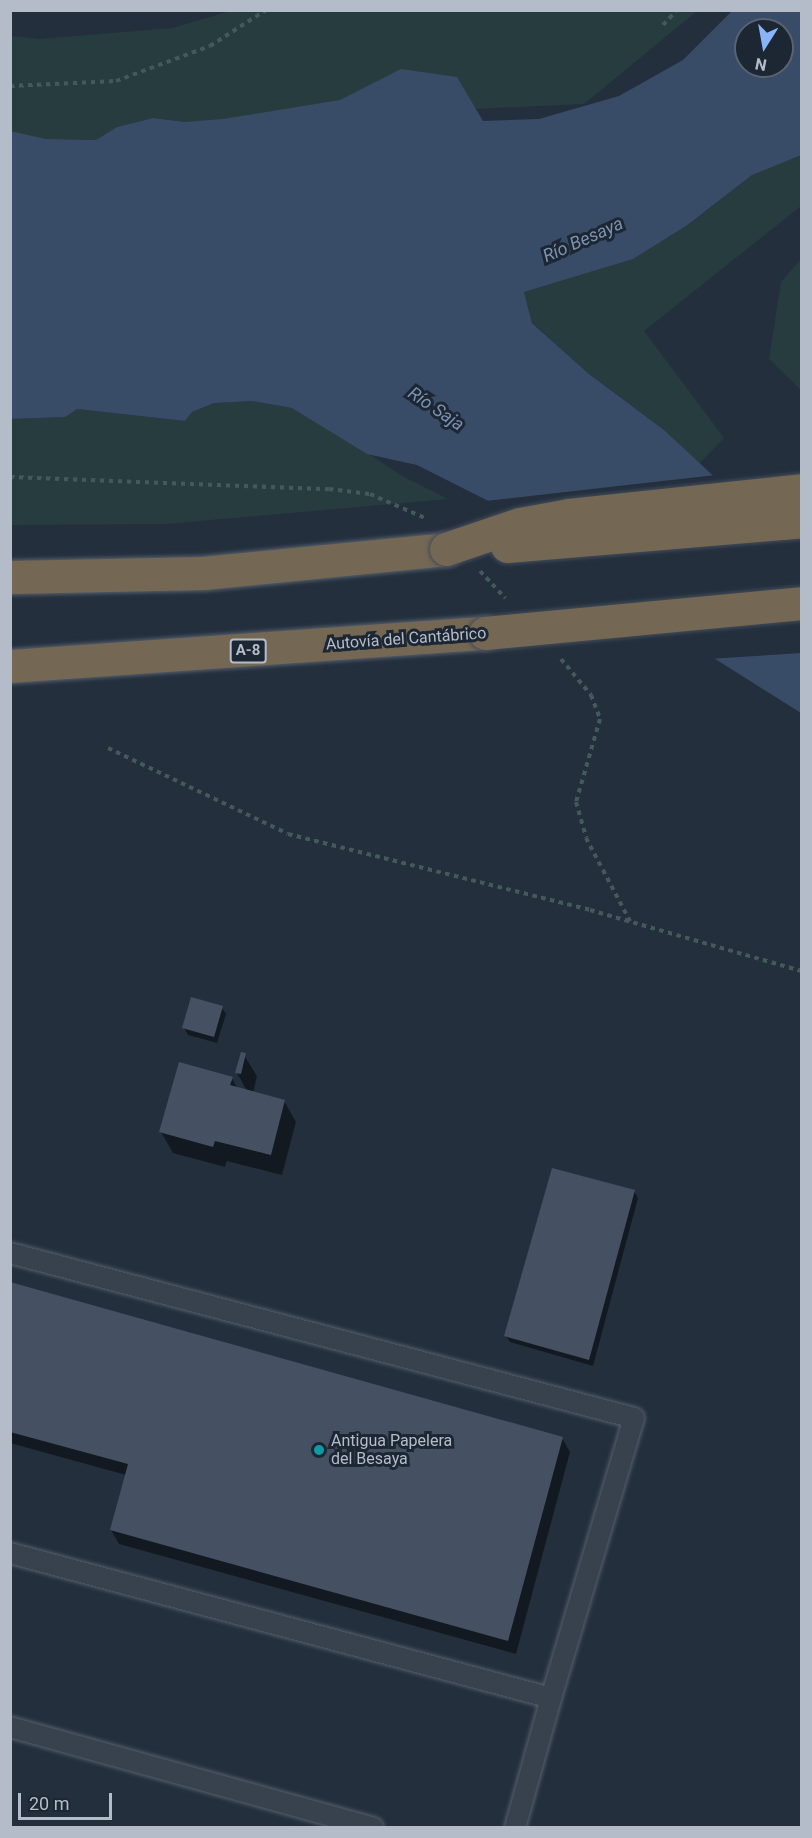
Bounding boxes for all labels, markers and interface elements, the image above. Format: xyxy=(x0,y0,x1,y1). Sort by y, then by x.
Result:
north arrow xyxy=(734,18,794,78)
text: N xyxy=(754,54,768,75)
water label: Río Besaya xyxy=(540,213,626,267)
water label: Río Saja xyxy=(404,382,468,436)
street label: Autovía del Cantábrico xyxy=(325,624,487,654)
road number: A-8 xyxy=(228,639,268,663)
place label: Antigua Papelera del Besaya xyxy=(331,1431,452,1469)
marker: Antigua Papelera del Besaya xyxy=(312,1443,326,1457)
scale bar xyxy=(21,1781,116,1819)
text: 20 m xyxy=(29,1793,69,1814)

